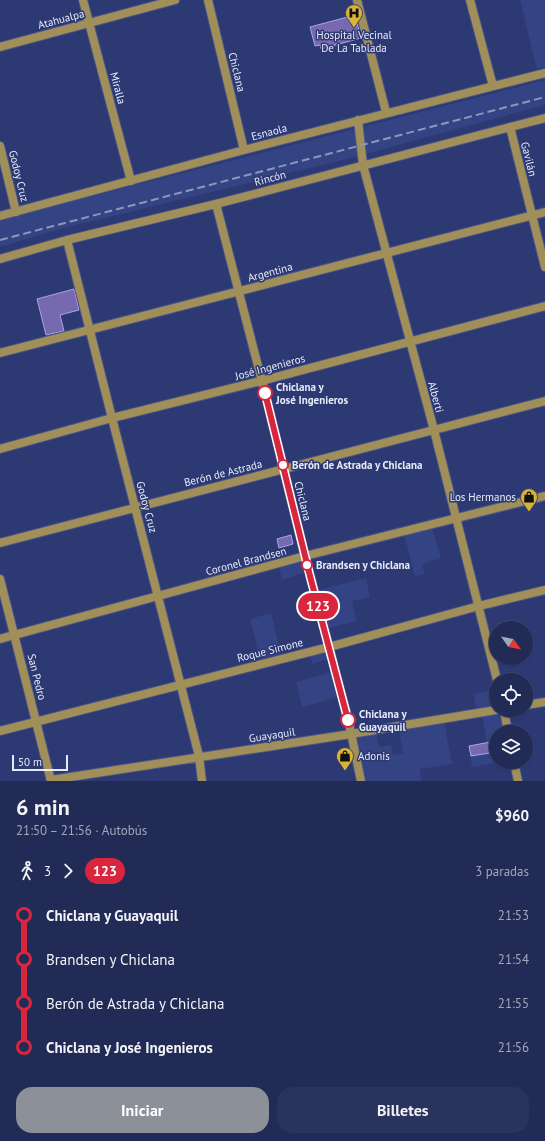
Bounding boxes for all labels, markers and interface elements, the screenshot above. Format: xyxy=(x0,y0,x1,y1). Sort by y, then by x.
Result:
hospital icon: Hospital Vecinal De La Tablada xyxy=(344,3,364,28)
street label: Atahualpa xyxy=(36,6,86,32)
place label: Hospital Vecinal De La Tablada xyxy=(316,28,393,55)
street label: Chiclana xyxy=(225,51,249,93)
street label: Miralla xyxy=(107,70,129,106)
street label: Esnaola xyxy=(250,121,288,143)
street label: Gavilán xyxy=(518,140,540,178)
street label: Godoy Cruz xyxy=(6,149,32,203)
street label: Rincón xyxy=(253,167,287,189)
street label: Argentina xyxy=(246,259,294,285)
street label: José Ingenieros xyxy=(233,351,307,383)
place label: Chiclana y José Ingenieros xyxy=(275,380,349,407)
street label: Alberti xyxy=(425,380,447,414)
marker: Chiclana y José Ingenieros xyxy=(257,385,273,401)
street label: Berón de Astrada xyxy=(182,457,264,489)
place label: Berón de Astrada y Chiclana xyxy=(292,458,422,472)
marker: Berón de Astrada y Chiclana xyxy=(277,459,289,471)
street label: Godoy Cruz xyxy=(133,480,161,534)
street label: Chiclana xyxy=(291,480,315,522)
shop icon: Los Hermanos xyxy=(519,487,539,512)
place label: Los Hermanos xyxy=(450,490,516,504)
street label: Coronel Brandsen xyxy=(204,543,288,579)
place label: Brandsen y Chiclana xyxy=(316,558,410,572)
marker: Brandsen y Chiclana xyxy=(301,559,313,571)
line badge: 123 xyxy=(295,593,341,619)
text: 123 xyxy=(306,597,330,615)
north arrow xyxy=(489,621,533,665)
map controls xyxy=(489,621,533,769)
street label: Roque Simone xyxy=(236,635,305,665)
street label: San Pedro xyxy=(25,652,50,702)
button: locate xyxy=(489,673,533,717)
place label: Chiclana y Guayaquil xyxy=(359,707,408,734)
marker: Chiclana y Guayaquil xyxy=(340,712,356,728)
street label: Guayaquil xyxy=(248,724,297,746)
button: layers xyxy=(489,725,533,769)
shop icon: Adonis xyxy=(335,746,355,771)
place label: Adonis xyxy=(358,749,390,763)
scale bar xyxy=(12,753,68,772)
text: 50 m xyxy=(18,755,42,769)
text: 6 min xyxy=(16,793,70,821)
text: $960 xyxy=(495,806,529,825)
text: 21:50 – 21:56 · Autobús xyxy=(16,822,147,839)
icon: walk xyxy=(16,860,38,882)
icon: forward xyxy=(57,860,79,882)
text: 123 xyxy=(93,862,117,880)
text: 3 xyxy=(44,863,51,880)
text: 3 paradas xyxy=(475,863,529,880)
text: Chiclana y Guayaquil xyxy=(46,906,178,925)
text: 21:53 xyxy=(498,907,529,924)
text: Brandsen y Chiclana xyxy=(46,950,175,969)
text: 21:54 xyxy=(498,951,529,968)
text: Berón de Astrada y Chiclana xyxy=(46,994,224,1013)
text: 21:55 xyxy=(498,995,529,1012)
text: Chiclana y José Ingenieros xyxy=(46,1038,213,1057)
text: 21:56 xyxy=(498,1039,529,1056)
button: Iniciar xyxy=(16,1087,269,1133)
button: Billetes xyxy=(277,1087,529,1133)

